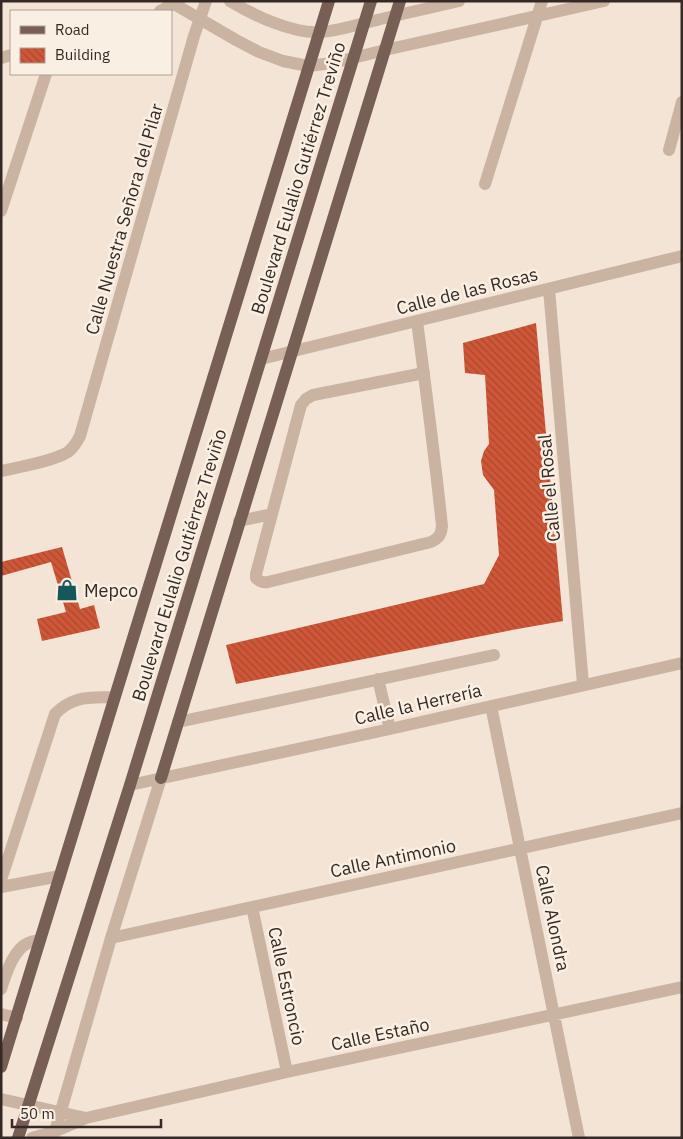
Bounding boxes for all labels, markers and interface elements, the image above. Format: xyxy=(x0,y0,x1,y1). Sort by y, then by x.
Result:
legend xyxy=(10,10,172,75)
text: Road xyxy=(55,20,90,39)
street label: Boulevard Eulalio Gutiérrez Treviño xyxy=(246,39,350,317)
text: Building xyxy=(55,45,110,64)
street label: Calle Nuestra Señora del Pilar xyxy=(80,100,168,337)
street label: Calle de las Rosas xyxy=(394,262,540,320)
street label: Boulevard Eulalio Gutiérrez Treviño xyxy=(127,426,231,704)
street label: Calle el Rosal xyxy=(533,433,565,543)
shop icon: Mepco xyxy=(54,577,80,603)
place label: Mepco xyxy=(84,579,138,602)
street label: Calle la Herrería xyxy=(352,678,484,730)
street label: Calle Antimonio xyxy=(328,833,458,883)
street label: Calle Alondra xyxy=(531,863,576,974)
street label: Calle Estroncio xyxy=(263,925,311,1047)
street label: Calle Estaño xyxy=(329,1012,431,1056)
scale bar xyxy=(12,1096,161,1128)
text: 50 m xyxy=(20,1104,55,1123)

